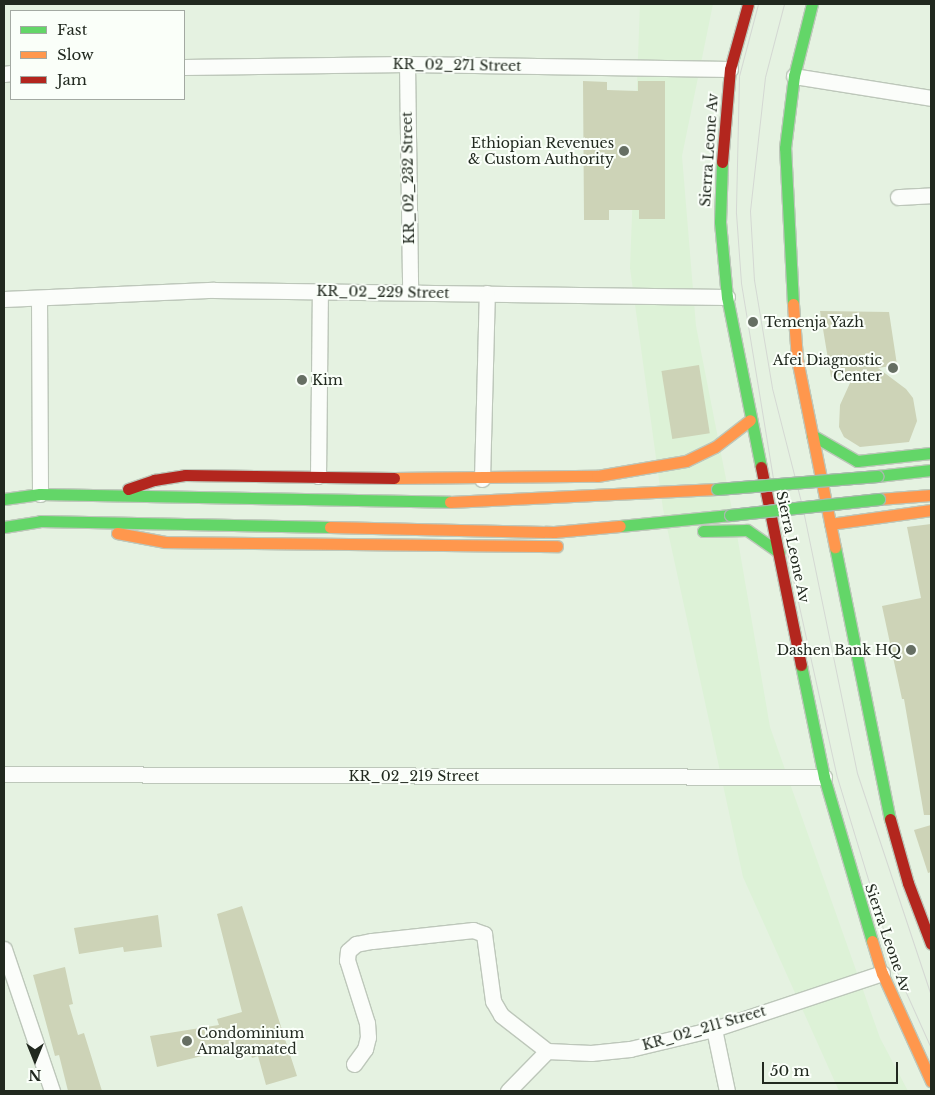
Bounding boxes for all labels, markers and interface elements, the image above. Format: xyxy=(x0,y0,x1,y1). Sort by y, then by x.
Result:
legend xyxy=(10,10,185,100)
text: Fast xyxy=(57,20,87,39)
text: Slow xyxy=(57,45,94,64)
street label: KR_02_271 Street xyxy=(392,55,522,75)
text: Jam xyxy=(57,70,87,89)
street label: Sierra Leone Av xyxy=(697,92,721,208)
street label: KR_02_232 Street xyxy=(398,111,418,245)
place label: Ethiopian Revenues & Custom Authority xyxy=(467,135,614,168)
marker: Ethiopian Revenues & Custom Authority xyxy=(618,145,630,157)
street label: KR_02_229 Street xyxy=(316,282,450,302)
place label: Temenja Yazh xyxy=(764,314,865,330)
marker: Temenja Yazh xyxy=(746,315,760,329)
place label: Afei Diagnostic Center xyxy=(773,352,882,384)
marker: Afei Diagnostic Center xyxy=(886,361,900,375)
place label: Kim xyxy=(312,372,343,388)
marker: Kim xyxy=(296,374,308,386)
street label: Sierra Leone Av xyxy=(773,489,813,605)
place label: Dashen Bank HQ xyxy=(776,642,901,658)
marker: Dashen Bank HQ xyxy=(905,644,917,656)
street label: KR_02_219 Street xyxy=(349,768,479,784)
street label: Sierra Leone Av xyxy=(861,881,915,995)
street label: KR_02_211 Street xyxy=(640,1002,768,1054)
place label: Condominium Amalgamated xyxy=(197,1025,304,1058)
north arrow xyxy=(10,1035,60,1085)
marker: Condominium Amalgamated xyxy=(181,1035,193,1047)
scale bar xyxy=(765,1052,901,1084)
text: 50 m xyxy=(770,1061,810,1080)
text: N xyxy=(28,1066,42,1084)

